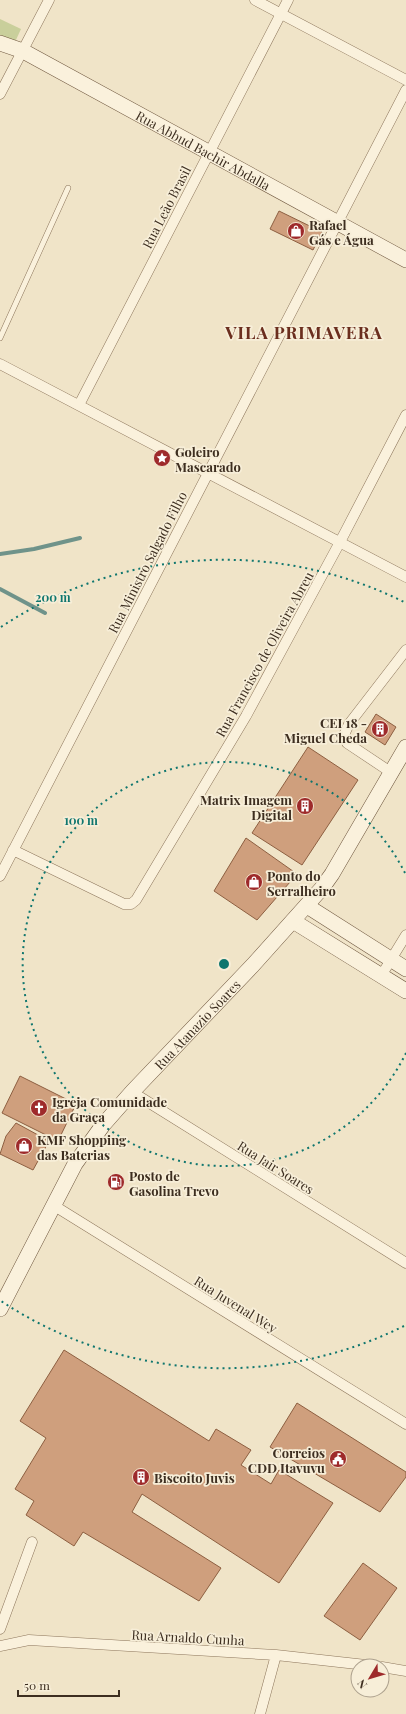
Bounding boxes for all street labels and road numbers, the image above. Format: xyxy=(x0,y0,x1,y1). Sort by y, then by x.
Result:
street label: Rua Abbud Bachir Abdalla xyxy=(133,106,274,193)
street label: Rua Leão Brasil xyxy=(138,163,194,251)
street label: Rua Ministro Salgado Filho xyxy=(104,488,190,636)
street label: Rua Francisco de Oliveira Abreu xyxy=(211,568,317,740)
street label: Rua Atanazio Soares xyxy=(150,976,244,1073)
street label: Rua Jair Soares xyxy=(235,1137,318,1197)
street label: Rua Juvenal Wey xyxy=(191,1272,281,1337)
street label: Rua Arnaldo Cunha xyxy=(131,1626,245,1648)

